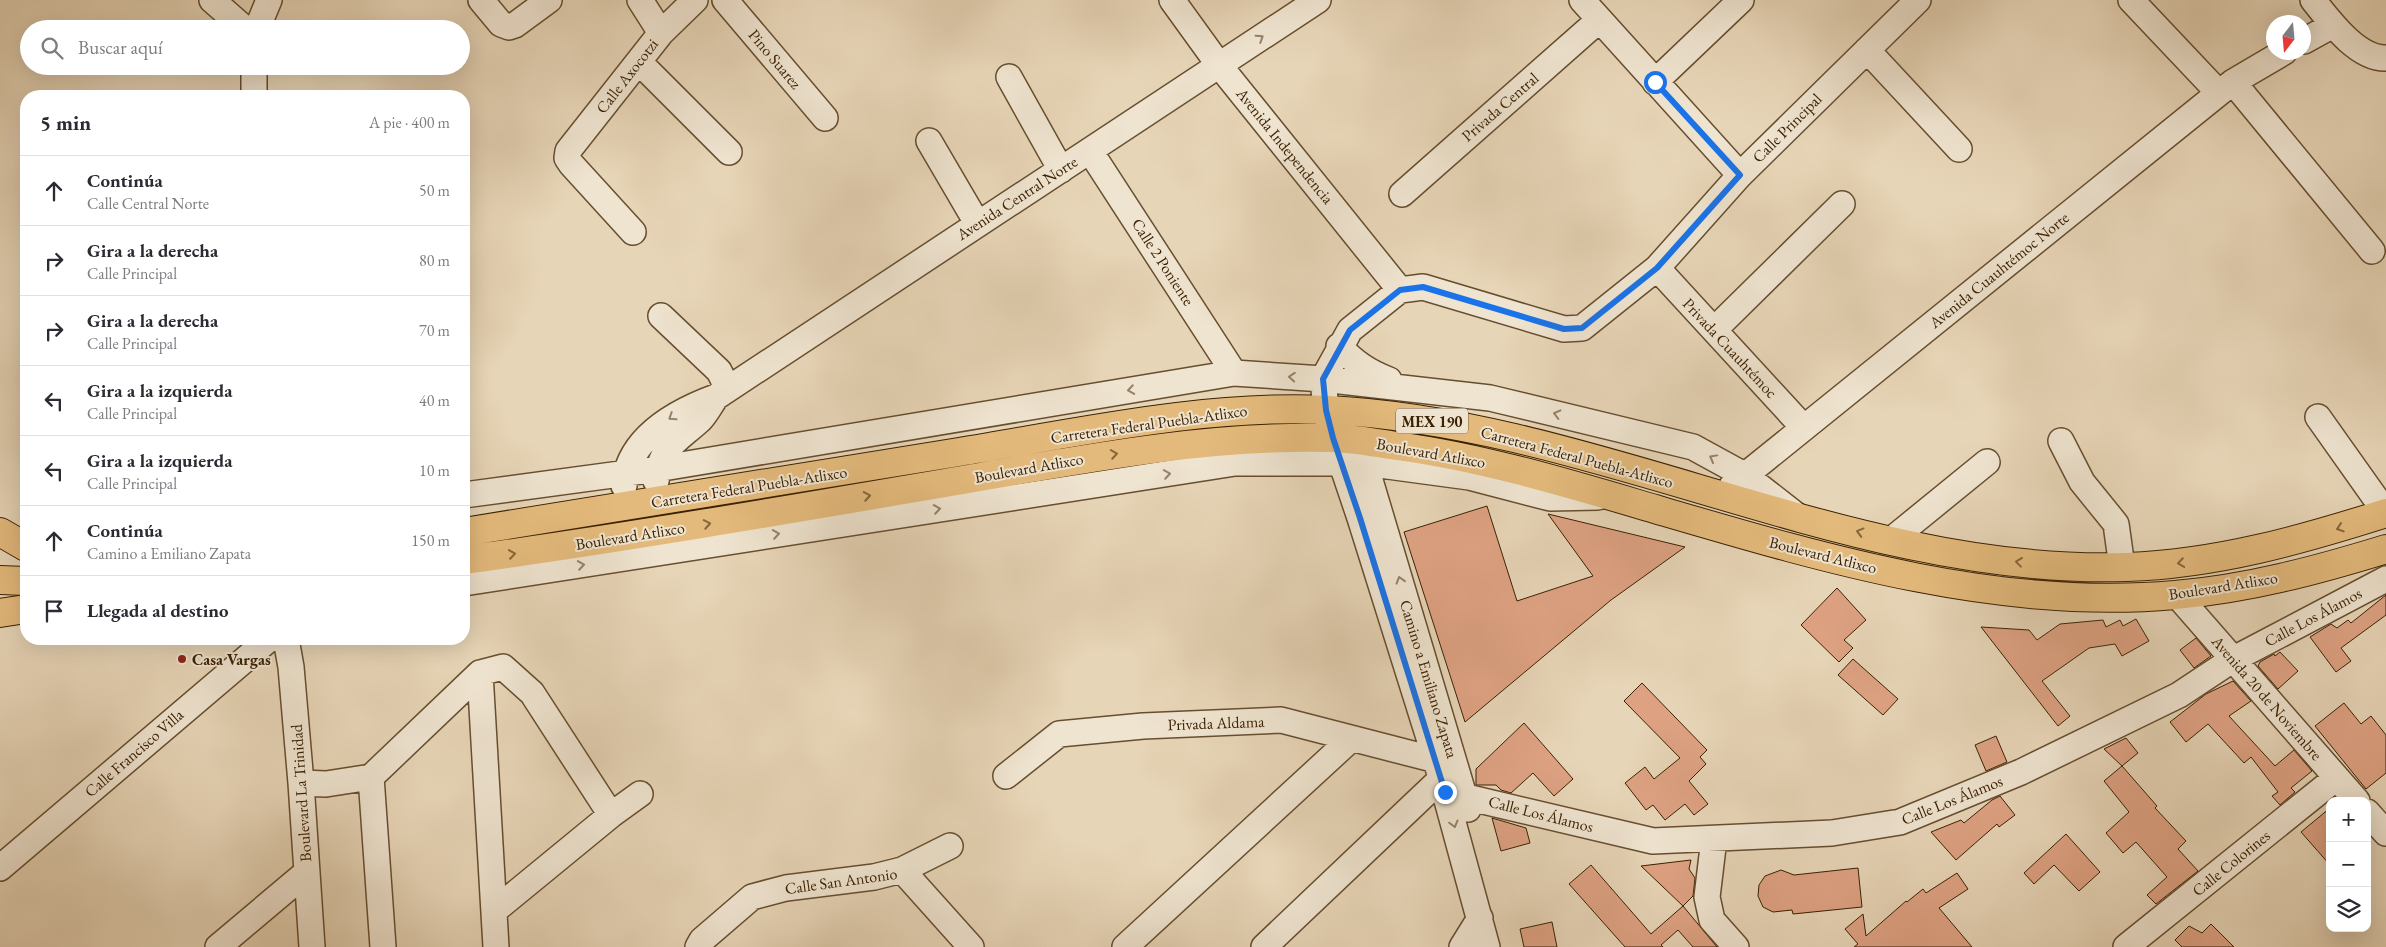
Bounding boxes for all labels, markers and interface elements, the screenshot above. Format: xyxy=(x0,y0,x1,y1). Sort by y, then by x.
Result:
north arrow xyxy=(2266,15,2311,60)
search box xyxy=(20,20,470,75)
street label: Pino Suarez xyxy=(744,25,806,93)
icon: search xyxy=(38,34,66,62)
street label: Calle Axocotzi xyxy=(591,34,663,118)
text: Buscar aquí xyxy=(78,35,163,60)
one-way arrow xyxy=(1254,35,1264,44)
street label: Privada Central xyxy=(1457,68,1543,146)
route start xyxy=(1644,71,1667,94)
street label: Avenida Independencia xyxy=(1231,83,1339,209)
street label: Calle Principal xyxy=(1748,89,1826,167)
text: 5 min xyxy=(40,109,91,136)
text: A pie · 400 m xyxy=(369,112,450,133)
street label: Avenida Central Norte xyxy=(952,151,1081,245)
text: Continúa xyxy=(87,168,163,193)
icon: ahead xyxy=(40,177,68,205)
text: 50 m xyxy=(419,180,450,201)
text: Calle Central Norte xyxy=(87,193,209,214)
street label: Avenida Cuauhtémoc Norte xyxy=(1924,207,2073,334)
street label: Calle 2 Poniente xyxy=(1127,214,1199,310)
text: Gira a la derecha xyxy=(87,238,218,263)
icon: right xyxy=(40,247,68,275)
text: 80 m xyxy=(419,250,450,271)
text: Calle Principal xyxy=(87,263,177,284)
street label: Privada Cuauhtémoc xyxy=(1678,293,1782,403)
text: Gira a la derecha xyxy=(87,308,218,333)
icon: right xyxy=(40,317,68,345)
text: 70 m xyxy=(419,320,450,341)
text: Calle Principal xyxy=(87,333,177,354)
one-way arrow xyxy=(1288,372,1296,383)
text: Gira a la izquierda xyxy=(87,378,233,403)
one-way arrow xyxy=(1127,384,1135,395)
icon: left xyxy=(40,387,68,415)
text: 40 m xyxy=(419,390,450,411)
street label: Carretera Federal Puebla-Atlixco xyxy=(1049,400,1249,448)
text: Calle Principal xyxy=(87,403,177,424)
road number: MEX 190 xyxy=(1396,408,1468,434)
one-way arrow xyxy=(1552,409,1561,420)
one-way arrow xyxy=(668,411,677,420)
street label: Carretera Federal Puebla-Atlixco xyxy=(1478,421,1676,493)
street label: Boulevard Atlixco xyxy=(1375,433,1487,473)
text: Gira a la izquierda xyxy=(87,448,233,473)
street label: Boulevard Atlixco xyxy=(973,448,1085,488)
one-way arrow xyxy=(1110,449,1118,460)
one-way arrow xyxy=(1709,454,1718,464)
icon: left xyxy=(40,457,68,485)
text: 10 m xyxy=(419,460,450,481)
street label: Carretera Federal Puebla-Atlixco xyxy=(649,461,849,513)
one-way arrow xyxy=(1163,469,1171,480)
text: Calle Principal xyxy=(87,473,177,494)
one-way arrow xyxy=(863,492,872,502)
one-way arrow xyxy=(932,505,941,515)
street label: Boulevard Atlixco xyxy=(574,517,686,555)
text: Continúa xyxy=(87,518,163,543)
one-way arrow xyxy=(703,520,712,530)
one-way arrow xyxy=(2336,522,2344,532)
icon: ahead xyxy=(40,527,68,555)
one-way arrow xyxy=(1856,528,1864,538)
one-way arrow xyxy=(773,529,781,540)
text: 150 m xyxy=(411,530,450,551)
street label: Boulevard Atlixco xyxy=(1767,531,1879,579)
text: Camino a Emiliano Zapata xyxy=(87,543,251,564)
one-way arrow xyxy=(508,549,516,559)
one-way arrow xyxy=(2015,557,2023,568)
one-way arrow xyxy=(2177,558,2186,568)
one-way arrow xyxy=(577,560,585,570)
street label: Boulevard Atlixco xyxy=(2167,567,2279,605)
one-way arrow xyxy=(1395,576,1405,585)
street label: Calle Los Álamos xyxy=(2261,583,2365,651)
icon: arrive xyxy=(40,597,68,625)
street label: Camino a Emiliano Zapata xyxy=(1395,597,1463,761)
text: Llegada al destino xyxy=(87,598,229,623)
street label: Avenida 20 de Noviembre xyxy=(2206,630,2327,765)
place label: Casa Vargas xyxy=(192,649,271,670)
marker: Casa Vargas xyxy=(176,653,188,665)
street label: Calle Francisco Villa xyxy=(80,704,188,802)
street label: Privada Aldama xyxy=(1167,711,1266,735)
street label: Boulevard La Trinidad xyxy=(286,723,316,863)
street label: Calle Los Álamos xyxy=(1898,770,2006,830)
route end xyxy=(1434,781,1457,804)
street label: Calle Los Álamos xyxy=(1486,791,1596,837)
map controls xyxy=(2326,797,2371,932)
button: + xyxy=(2326,797,2371,842)
one-way arrow xyxy=(1449,820,1459,828)
street label: Calle Colorines xyxy=(2188,825,2274,901)
button: − xyxy=(2326,842,2371,887)
street label: Calle San Antonio xyxy=(784,863,899,899)
button: layers xyxy=(2326,887,2371,932)

